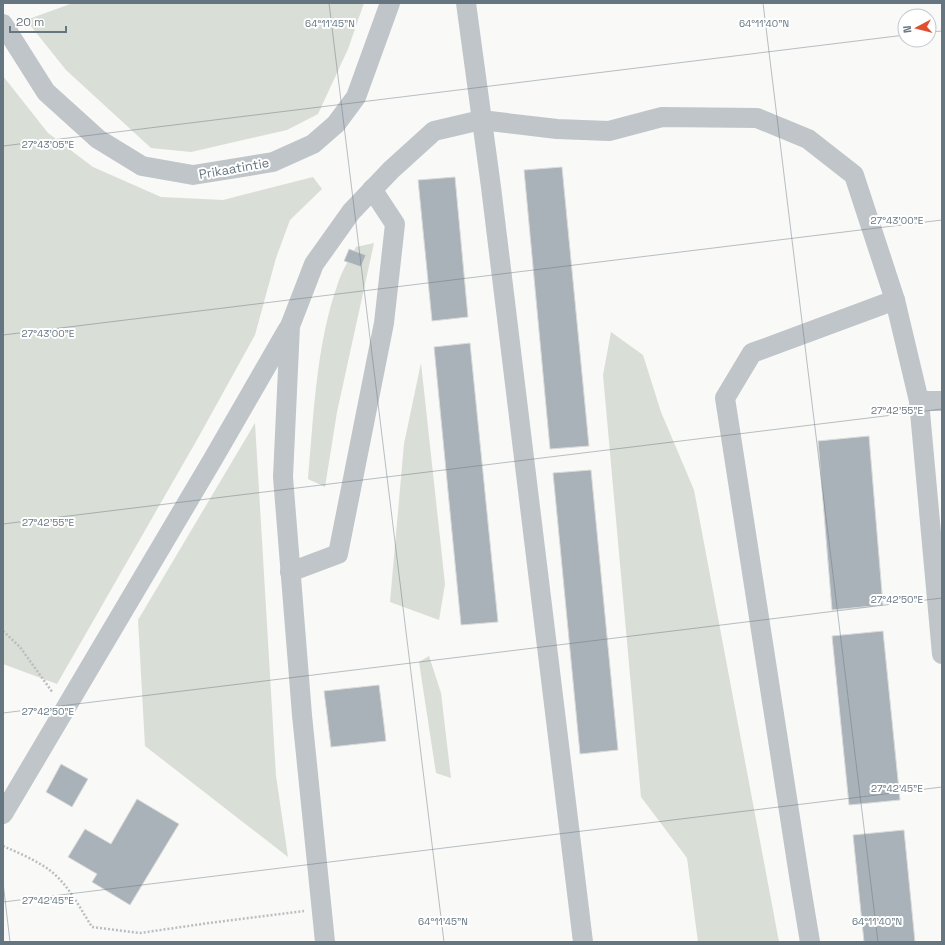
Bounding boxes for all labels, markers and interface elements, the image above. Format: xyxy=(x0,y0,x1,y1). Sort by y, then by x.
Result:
scale bar xyxy=(10,8,66,34)
north arrow xyxy=(897,8,937,48)
text: 20 m xyxy=(16,14,44,30)
text: 64°11'45"N xyxy=(305,17,355,30)
text: 64°11'40"N xyxy=(739,17,789,30)
text: N xyxy=(900,25,914,34)
text: 27°43'05"E xyxy=(22,138,75,151)
street label: Prikaatintie xyxy=(198,154,271,183)
text: 27°43'00"E xyxy=(871,214,924,227)
text: 27°43'00"E xyxy=(22,327,75,340)
text: 27°42'55"E xyxy=(871,404,923,417)
text: 27°42'55"E xyxy=(22,516,74,529)
text: 27°42'50"E xyxy=(871,593,924,606)
text: 27°42'50"E xyxy=(22,705,75,718)
text: 27°42'45"E xyxy=(871,782,923,795)
text: 27°42'45"E xyxy=(22,894,74,907)
text: 64°11'45"N xyxy=(418,915,468,928)
text: 64°11'40"N xyxy=(852,915,902,928)

